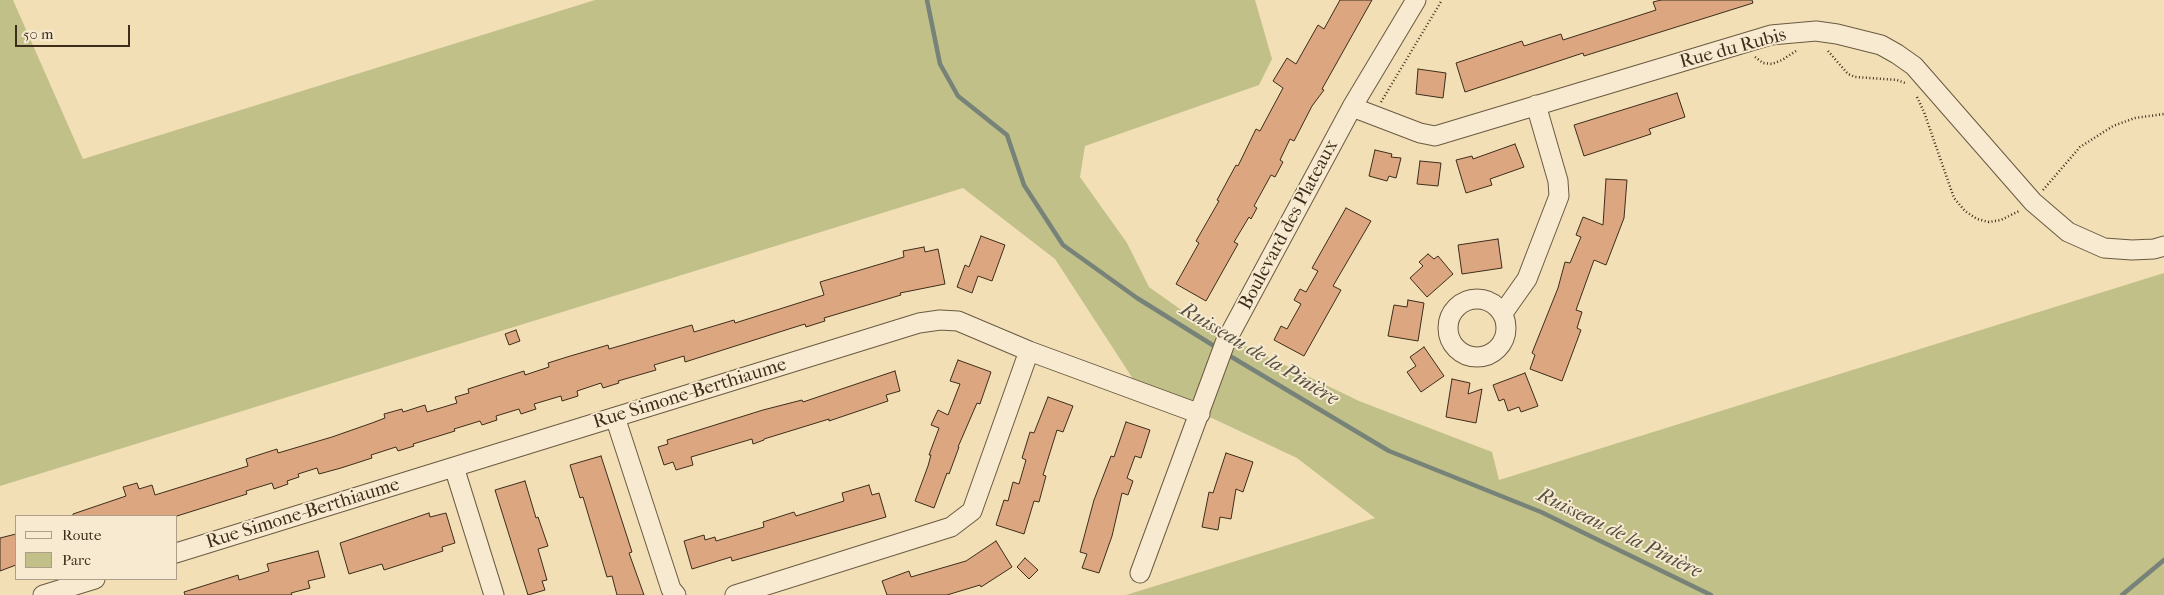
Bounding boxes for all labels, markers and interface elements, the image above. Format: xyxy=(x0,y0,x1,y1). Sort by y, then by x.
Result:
scale bar xyxy=(18,15,132,47)
street label: Rue du Rubis xyxy=(1677,24,1789,74)
text: 50 m xyxy=(23,25,53,43)
street label: Boulevard des Plateaux xyxy=(1235,136,1343,314)
water label: Ruisseau de la Pinière xyxy=(1176,298,1342,412)
street label: Rue Simone-Berthiaume xyxy=(591,354,789,434)
street label: Rue Simone-Berthiaume xyxy=(204,474,402,554)
water label: Ruisseau de la Pinière xyxy=(1533,484,1705,584)
legend xyxy=(15,515,178,580)
text: Route xyxy=(62,526,101,544)
text: Parc xyxy=(62,551,91,569)

